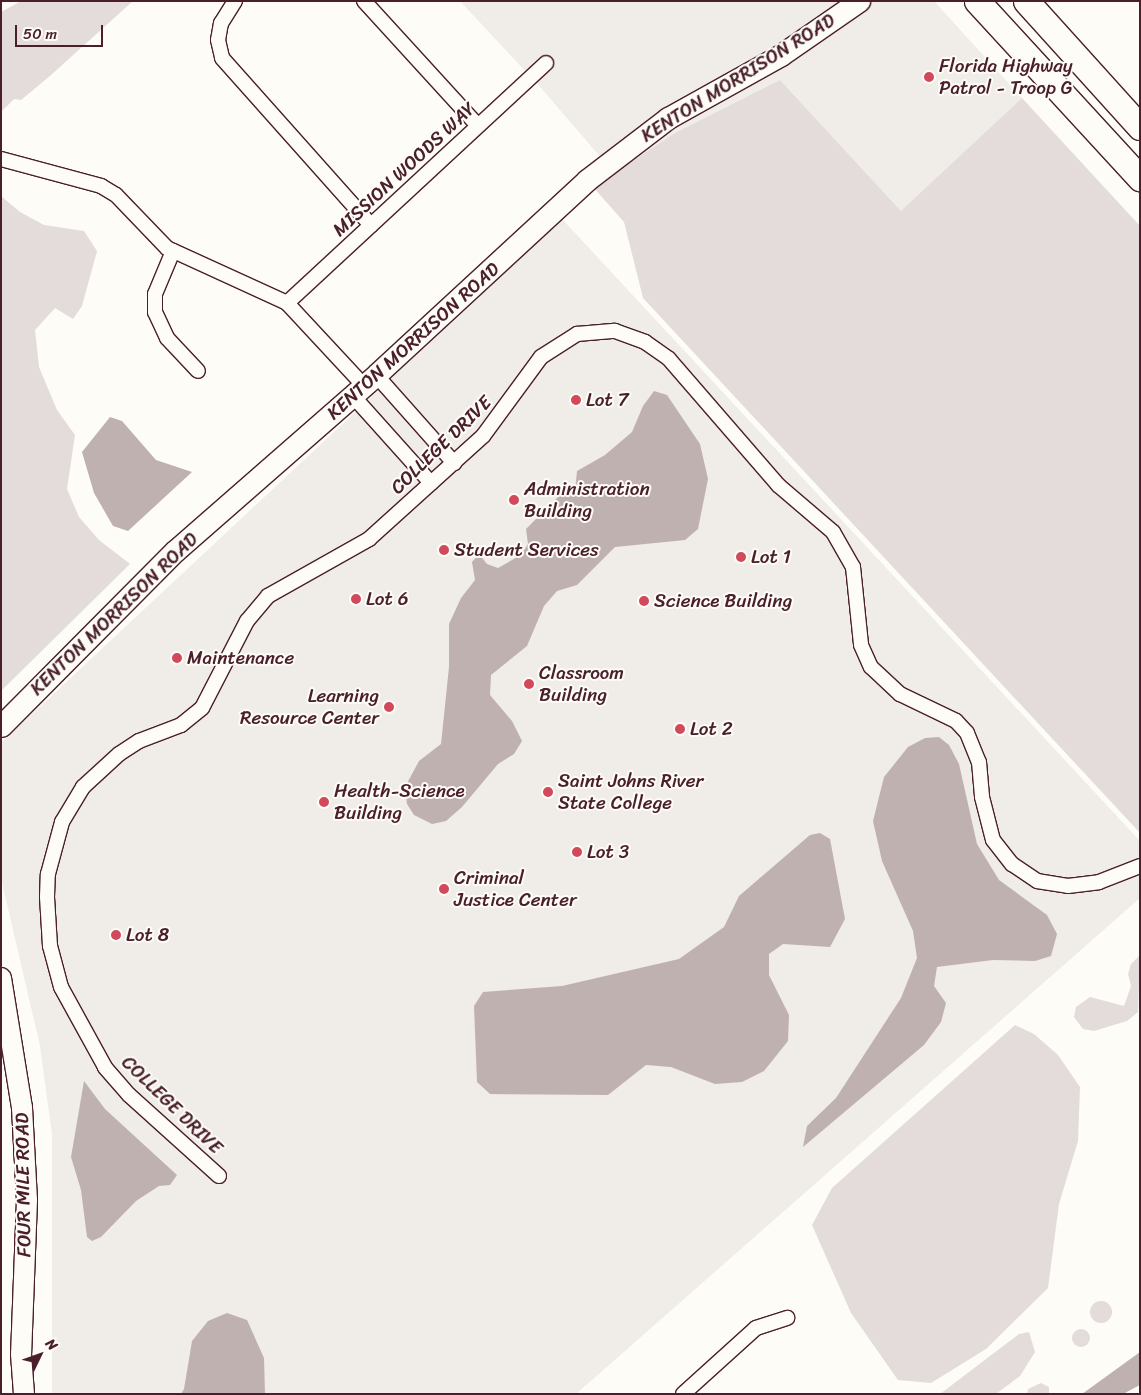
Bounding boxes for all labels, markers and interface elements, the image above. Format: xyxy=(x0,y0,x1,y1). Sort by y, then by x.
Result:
street label: KENTON MORRISON ROAD xyxy=(638,10,838,146)
scale bar xyxy=(18,15,105,47)
text: 50 m xyxy=(23,21,57,47)
place label: Florida Highway Patrol - Troop G xyxy=(939,55,1073,99)
marker: Florida Highway Patrol - Troop G xyxy=(923,71,935,83)
street label: MISSION WOODS WAY xyxy=(329,98,479,240)
street label: KENTON MORRISON ROAD xyxy=(323,258,503,424)
place label: Lot 7 xyxy=(586,389,629,411)
street label: COLLEGE DRIVE xyxy=(386,391,496,499)
marker: Lot 7 xyxy=(570,394,582,406)
place label: Administration Building xyxy=(524,478,650,522)
marker: Administration Building xyxy=(508,494,520,506)
street label: KENTON MORRISON ROAD xyxy=(26,529,202,699)
place label: Student Services xyxy=(454,539,599,561)
marker: Student Services xyxy=(438,544,450,556)
place label: Lot 1 xyxy=(751,546,791,568)
marker: Lot 1 xyxy=(735,551,747,563)
place label: Lot 6 xyxy=(366,588,408,610)
place label: Science Building xyxy=(654,590,792,612)
marker: Lot 6 xyxy=(350,593,362,605)
marker: Science Building xyxy=(638,595,650,607)
place label: Maintenance xyxy=(187,647,294,669)
marker: Maintenance xyxy=(171,652,183,664)
place label: Classroom Building xyxy=(539,662,624,706)
marker: Classroom Building xyxy=(523,678,535,690)
place label: Learning Resource Center xyxy=(239,685,379,729)
marker: Learning Resource Center xyxy=(383,701,395,713)
place label: Lot 2 xyxy=(690,718,733,740)
marker: Lot 2 xyxy=(674,723,686,735)
place label: Saint Johns River State College xyxy=(558,770,703,814)
place label: Health-Science Building xyxy=(334,780,465,824)
marker: Saint Johns River State College xyxy=(542,786,554,798)
marker: Health-Science Building xyxy=(318,796,330,808)
place label: Lot 3 xyxy=(587,841,629,863)
marker: Lot 3 xyxy=(571,846,583,858)
place label: Criminal Justice Center xyxy=(454,867,577,911)
marker: Criminal Justice Center xyxy=(438,883,450,895)
place label: Lot 8 xyxy=(126,924,169,946)
marker: Lot 8 xyxy=(110,929,122,941)
street label: COLLEGE DRIVE xyxy=(117,1051,227,1159)
street label: FOUR MILE ROAD xyxy=(10,1112,36,1258)
north arrow xyxy=(15,1330,65,1380)
text: N xyxy=(39,1333,64,1357)

